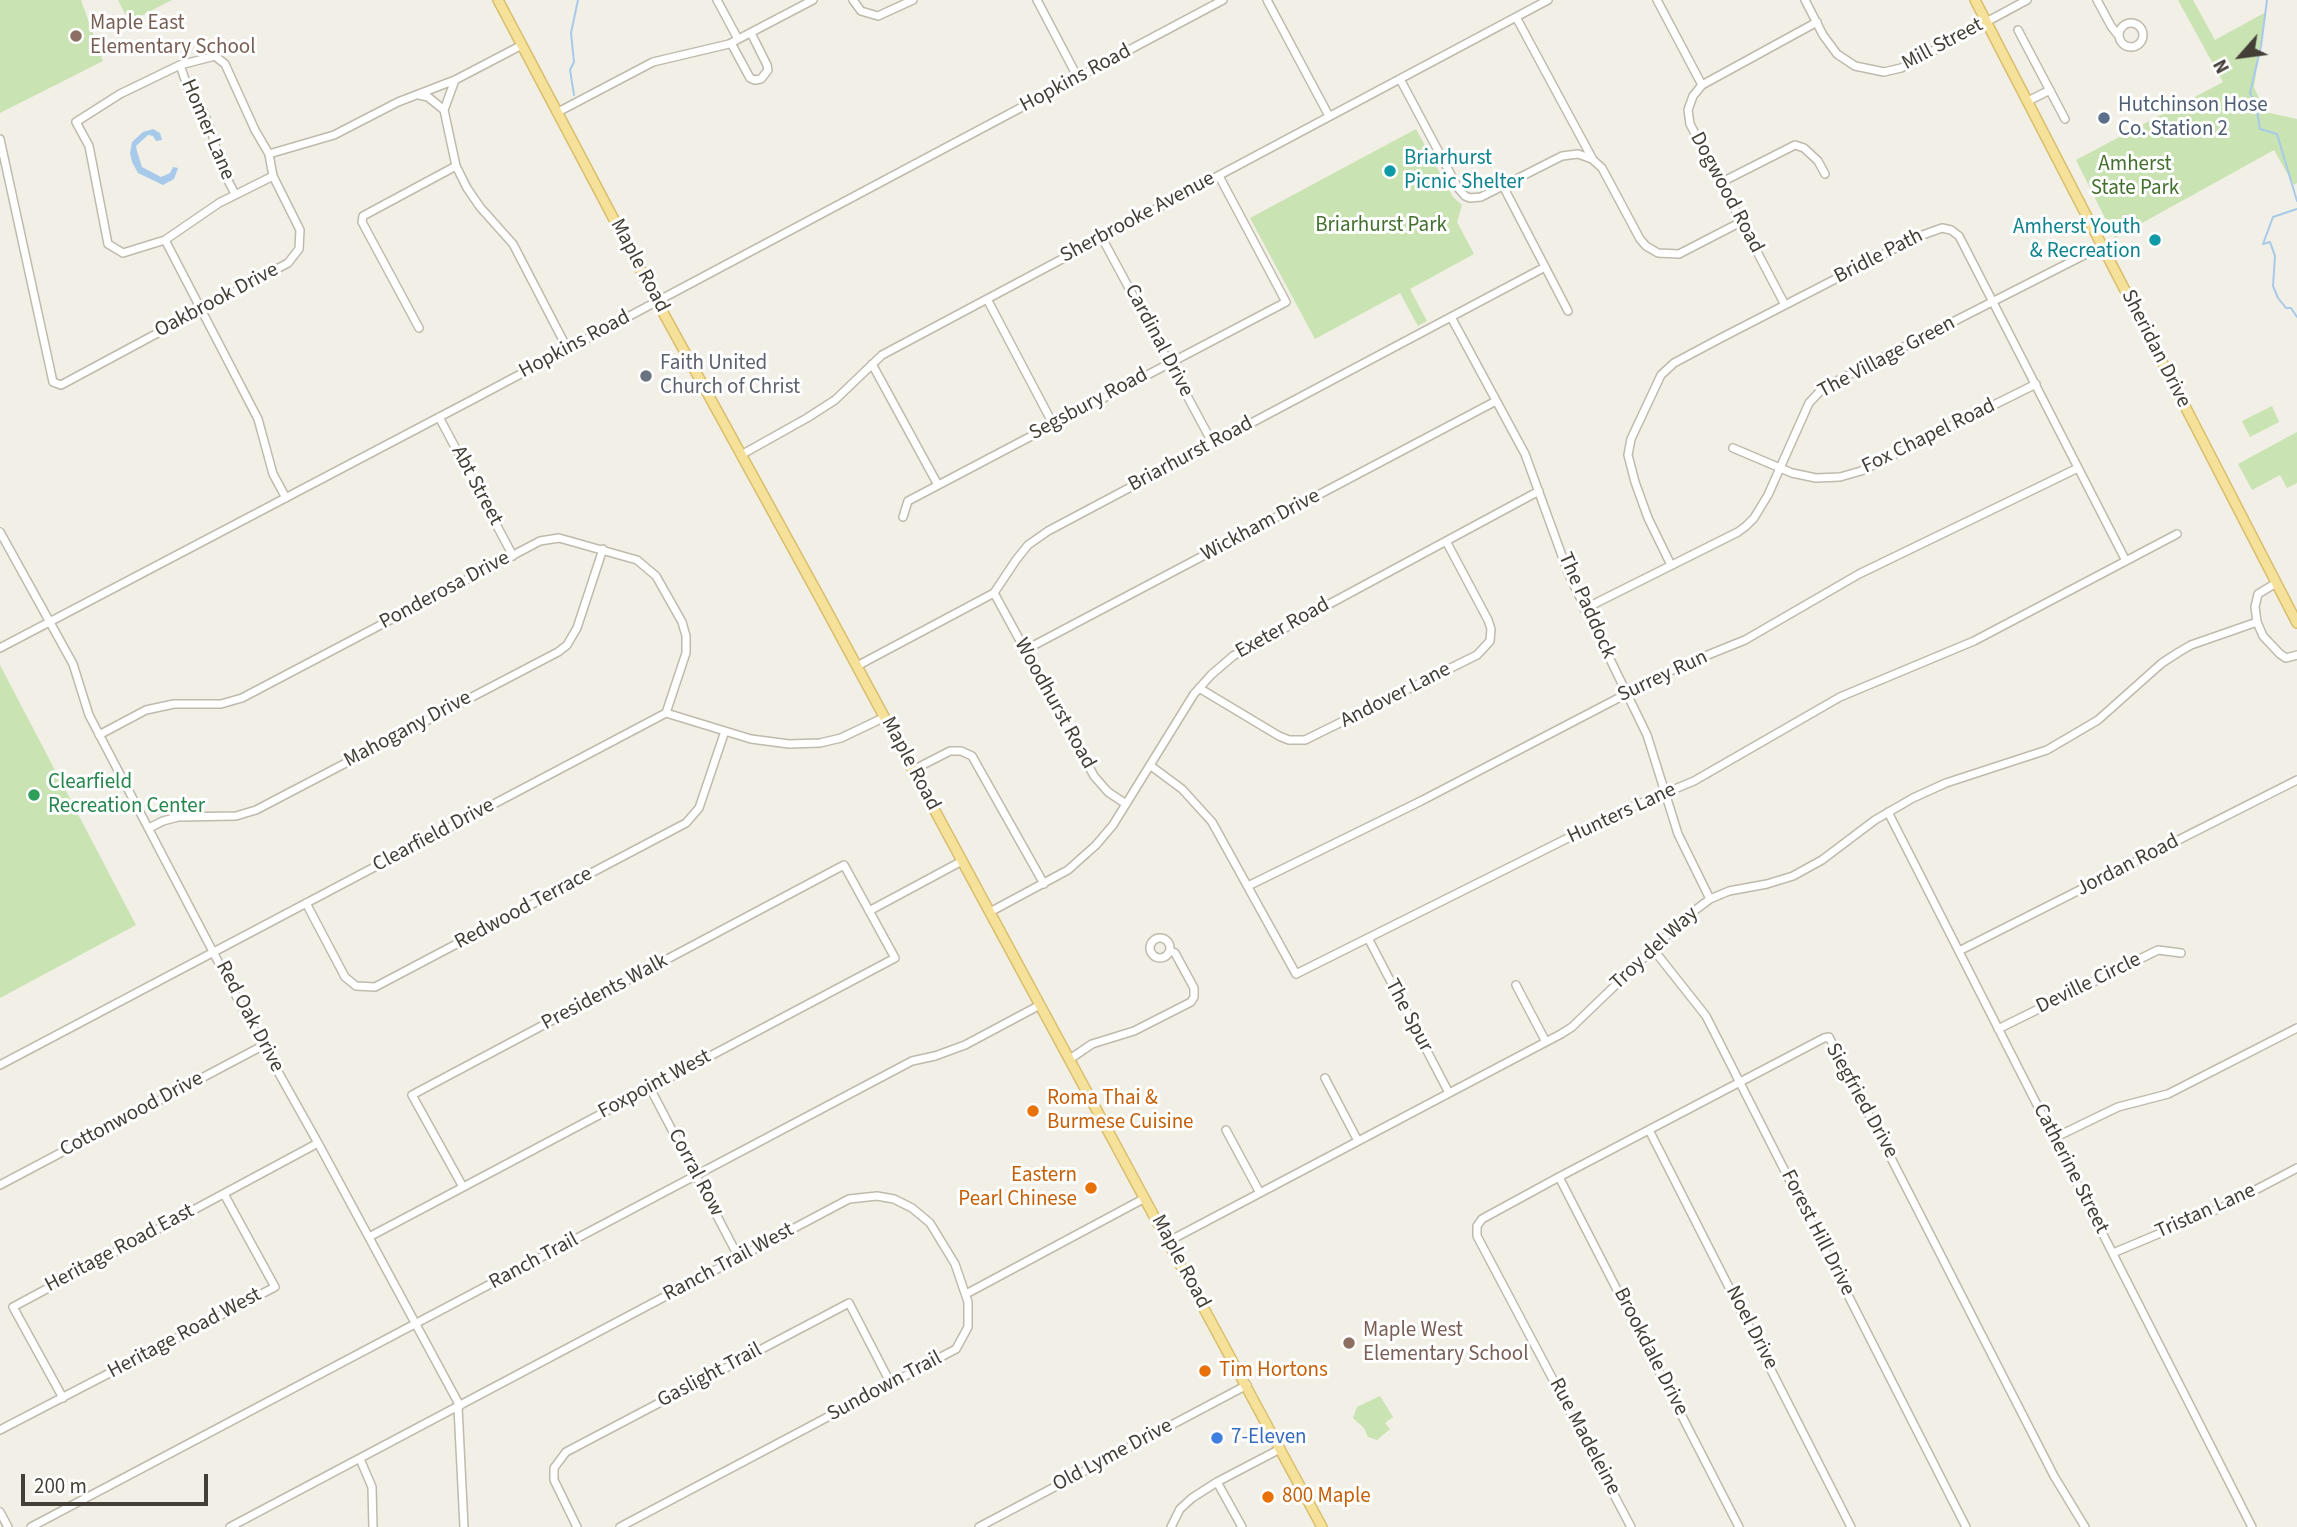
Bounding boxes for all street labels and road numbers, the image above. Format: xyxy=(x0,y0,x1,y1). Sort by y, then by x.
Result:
street label: Mill Street xyxy=(1898,13,1988,77)
street label: Hopkins Road xyxy=(1016,39,1136,119)
street label: Homer Lane xyxy=(174,76,240,184)
street label: Dogwood Road xyxy=(1684,128,1768,258)
street label: Sherbrooke Avenue xyxy=(1057,167,1219,269)
street label: Maple Road xyxy=(604,215,674,317)
street label: Bridle Path xyxy=(1830,224,1928,290)
street label: Oakbrook Drive xyxy=(151,258,283,344)
street label: Cardinal Drive xyxy=(1118,281,1198,401)
street label: Sheridan Drive xyxy=(2115,286,2195,412)
street label: Hopkins Road xyxy=(515,305,635,385)
street label: The Village Green xyxy=(1814,311,1960,405)
street label: Segsbury Road xyxy=(1025,363,1153,447)
street label: Fox Chapel Road xyxy=(1858,394,2000,480)
street label: Briarhurst Road xyxy=(1124,412,1258,498)
street label: Abt Street xyxy=(445,442,507,530)
street label: Wickham Drive xyxy=(1197,484,1325,568)
street label: Ponderosa Drive xyxy=(376,546,514,636)
street label: The Paddock xyxy=(1551,549,1621,663)
street label: Exeter Road xyxy=(1232,593,1334,665)
street label: Woodhurst Road xyxy=(1008,634,1100,774)
street label: Surrey Run xyxy=(1614,645,1712,709)
street label: Andover Lane xyxy=(1337,657,1455,735)
street label: Mahogany Drive xyxy=(340,686,476,774)
street label: Maple Road xyxy=(875,713,945,815)
street label: Hunters Lane xyxy=(1564,778,1680,850)
street label: Clearfield Drive xyxy=(369,793,499,879)
street label: Jordan Road xyxy=(2073,829,2183,903)
street label: Redwood Terrace xyxy=(451,862,597,956)
street label: Troy del Way xyxy=(1606,902,1704,996)
street label: Deville Circle xyxy=(2033,948,2145,1020)
street label: Presidents Walk xyxy=(538,949,672,1037)
street label: Red Oak Drive xyxy=(209,957,289,1077)
street label: The Spur xyxy=(1378,975,1438,1057)
street label: Siegfried Drive xyxy=(1819,1039,1903,1163)
street label: Foxpoint West xyxy=(594,1045,716,1125)
street label: Cottonwood Drive xyxy=(56,1067,208,1163)
street label: Catherine Street xyxy=(2026,1100,2114,1238)
street label: Corral Row xyxy=(661,1125,729,1221)
street label: Forest Hill Drive xyxy=(1774,1166,1860,1300)
street label: Tristan Lane xyxy=(2152,1179,2260,1245)
street label: Heritage Road East xyxy=(41,1199,199,1299)
street label: Maple Road xyxy=(1145,1211,1215,1313)
street label: Ranch Trail West xyxy=(660,1218,798,1308)
street label: Ranch Trail xyxy=(485,1228,583,1296)
street label: Noel Drive xyxy=(1719,1282,1783,1374)
street label: Heritage Road West xyxy=(104,1283,266,1385)
street label: Brookdale Drive xyxy=(1607,1284,1693,1420)
street label: Gaslight Trail xyxy=(654,1338,766,1414)
street label: Sundown Trail xyxy=(823,1346,947,1428)
street label: Rue Madeleine xyxy=(1543,1374,1625,1500)
street label: Old Lyme Drive xyxy=(1049,1414,1177,1498)

